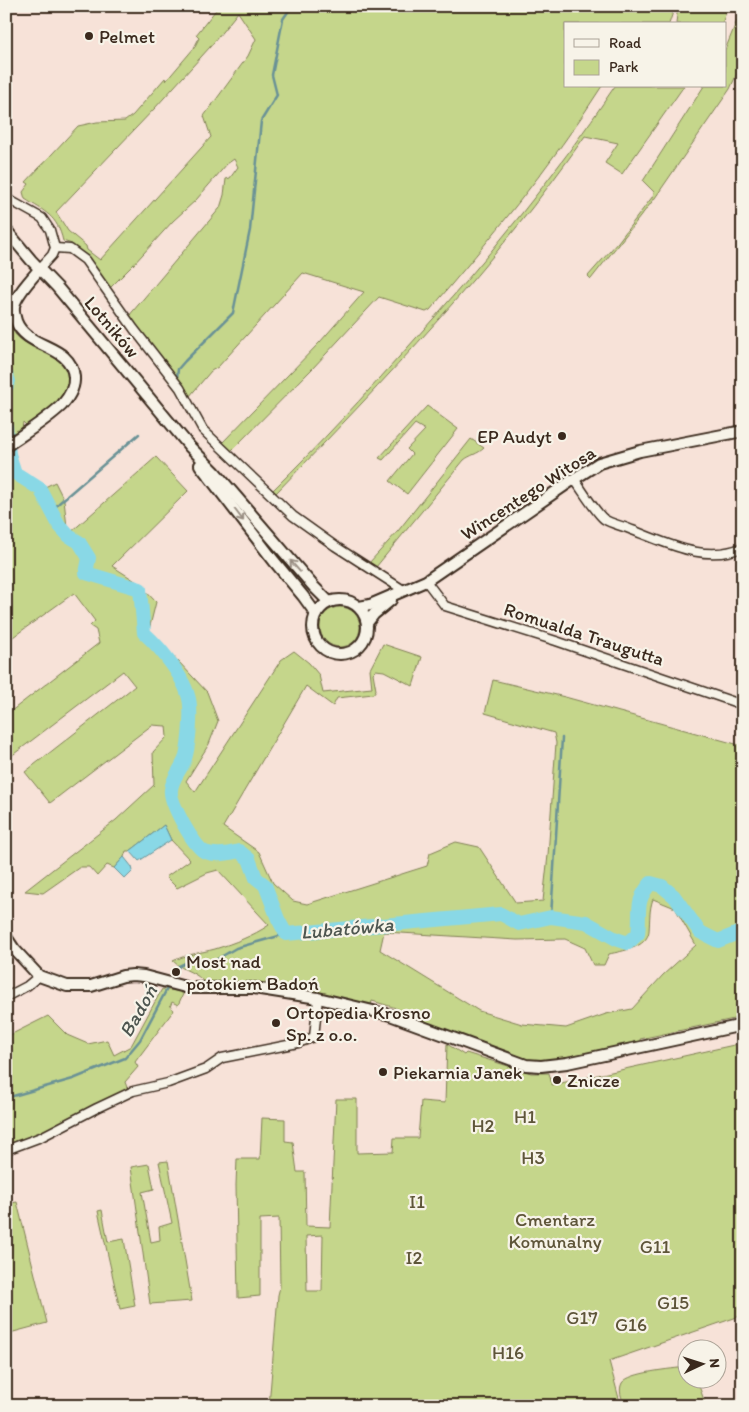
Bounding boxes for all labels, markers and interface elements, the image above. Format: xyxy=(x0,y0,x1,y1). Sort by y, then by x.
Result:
legend xyxy=(564,22,726,88)
place label: Pelmet xyxy=(99,25,155,48)
marker: Pelmet xyxy=(83,30,95,42)
text: Road xyxy=(609,34,642,52)
text: Park xyxy=(609,58,639,76)
street label: Lotników xyxy=(79,291,145,363)
place label: EP Audyt xyxy=(477,425,552,448)
marker: EP Audyt xyxy=(556,430,568,442)
street label: Wincentego Witosa xyxy=(456,441,600,545)
one-way arrow xyxy=(233,508,244,521)
one-way arrow xyxy=(290,560,301,573)
street label: Romualda Traugutta xyxy=(501,597,667,671)
water label: Lubatówka xyxy=(299,912,395,944)
place label: Most nad potokiem Badoń xyxy=(186,950,319,995)
marker: Most nad potokiem Badoń xyxy=(170,966,182,978)
water label: Badoń xyxy=(114,980,163,1041)
place label: Ortopedia Krosno Sp. z o.o. xyxy=(286,1001,431,1046)
marker: Ortopedia Krosno Sp. z o.o. xyxy=(270,1017,282,1029)
place label: Piekarnia Janek xyxy=(393,1061,523,1084)
marker: Piekarnia Janek xyxy=(377,1066,389,1078)
place label: Znicze xyxy=(567,1069,620,1092)
marker: Znicze xyxy=(551,1074,563,1086)
park label: H1 xyxy=(514,1105,536,1128)
park label: H2 xyxy=(471,1114,495,1137)
park label: H3 xyxy=(521,1146,545,1169)
park label: I1 xyxy=(409,1190,425,1213)
park label: Cmentarz Komunalny xyxy=(508,1208,602,1253)
park label: G11 xyxy=(640,1235,671,1258)
park label: I2 xyxy=(405,1246,423,1269)
park label: G15 xyxy=(657,1291,689,1314)
park label: G17 xyxy=(566,1306,598,1329)
park label: G16 xyxy=(615,1313,647,1336)
north arrow xyxy=(676,1340,726,1390)
park label: H16 xyxy=(492,1341,524,1364)
text: N xyxy=(706,1358,723,1368)

